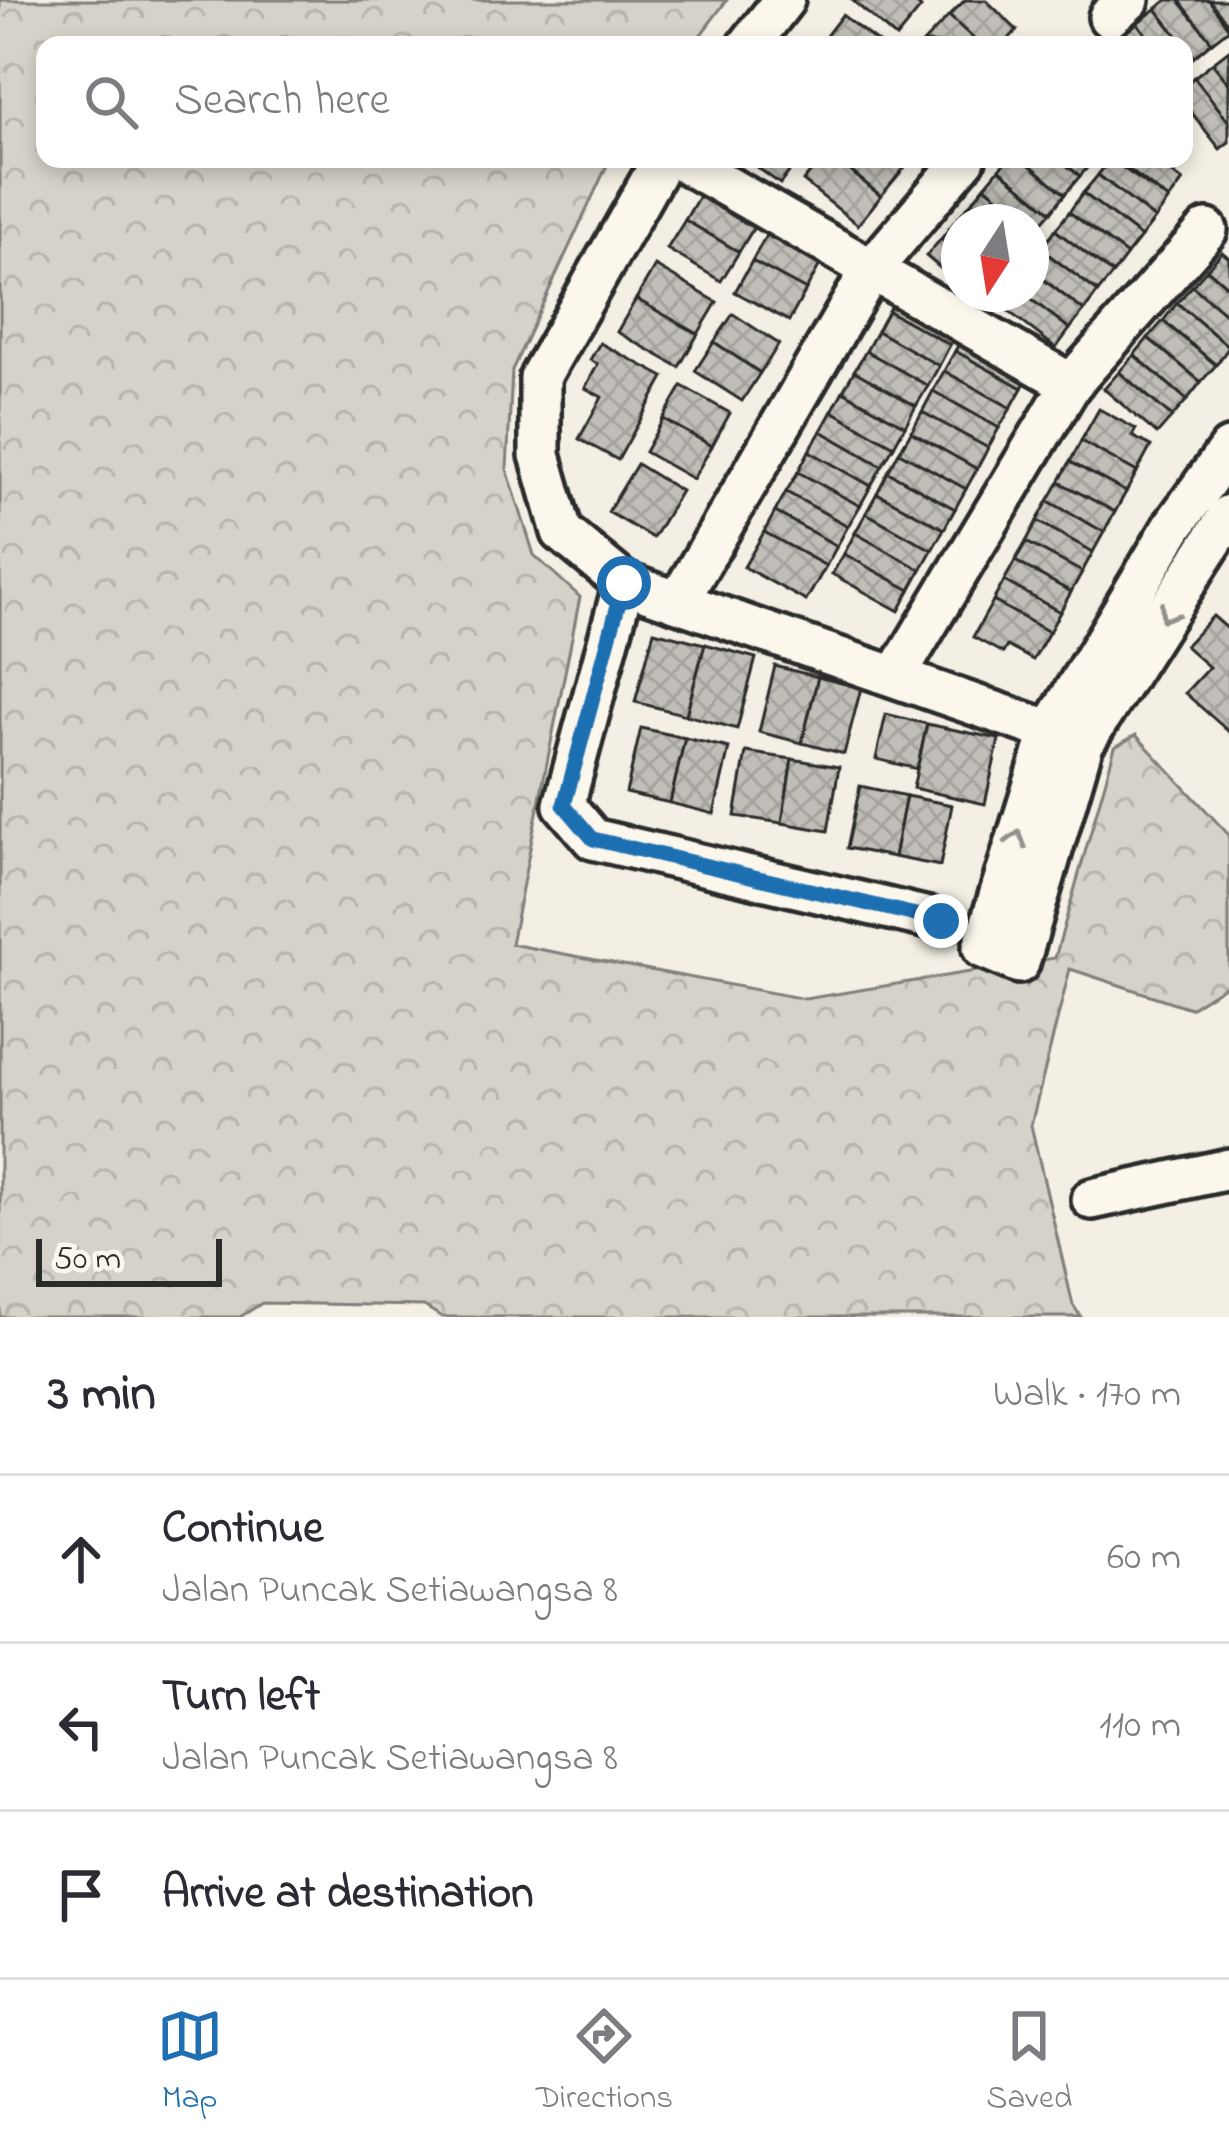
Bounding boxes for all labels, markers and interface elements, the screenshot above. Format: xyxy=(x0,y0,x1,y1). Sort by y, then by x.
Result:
search box xyxy=(36,36,1193,168)
icon: search xyxy=(78,69,144,135)
text: Search here xyxy=(174,69,390,135)
north arrow xyxy=(941,204,1049,312)
route start xyxy=(597,556,651,610)
one-way arrow xyxy=(1159,601,1181,623)
one-way arrow xyxy=(1002,829,1027,850)
route end xyxy=(914,894,968,948)
scale bar xyxy=(36,1233,222,1286)
text: 50 m xyxy=(54,1236,121,1284)
text: 3 min xyxy=(48,1358,156,1433)
text: Walk · 170 m xyxy=(993,1367,1181,1424)
text: Continue xyxy=(162,1497,323,1563)
icon: ahead xyxy=(48,1526,114,1592)
text: 60 m xyxy=(1107,1530,1181,1587)
text: Jalan Puncak Setiawangsa 8 xyxy=(162,1563,618,1620)
text: Turn left xyxy=(162,1665,320,1731)
icon: left xyxy=(48,1694,114,1760)
text: 110 m xyxy=(1099,1698,1181,1755)
text: Jalan Puncak Setiawangsa 8 xyxy=(162,1731,618,1788)
icon: arrive xyxy=(48,1862,114,1928)
text: Arrive at destination xyxy=(162,1862,533,1928)
tab: Map xyxy=(157,2003,223,2123)
tab: Directions xyxy=(536,2003,673,2123)
tab: Saved xyxy=(986,2003,1072,2123)

